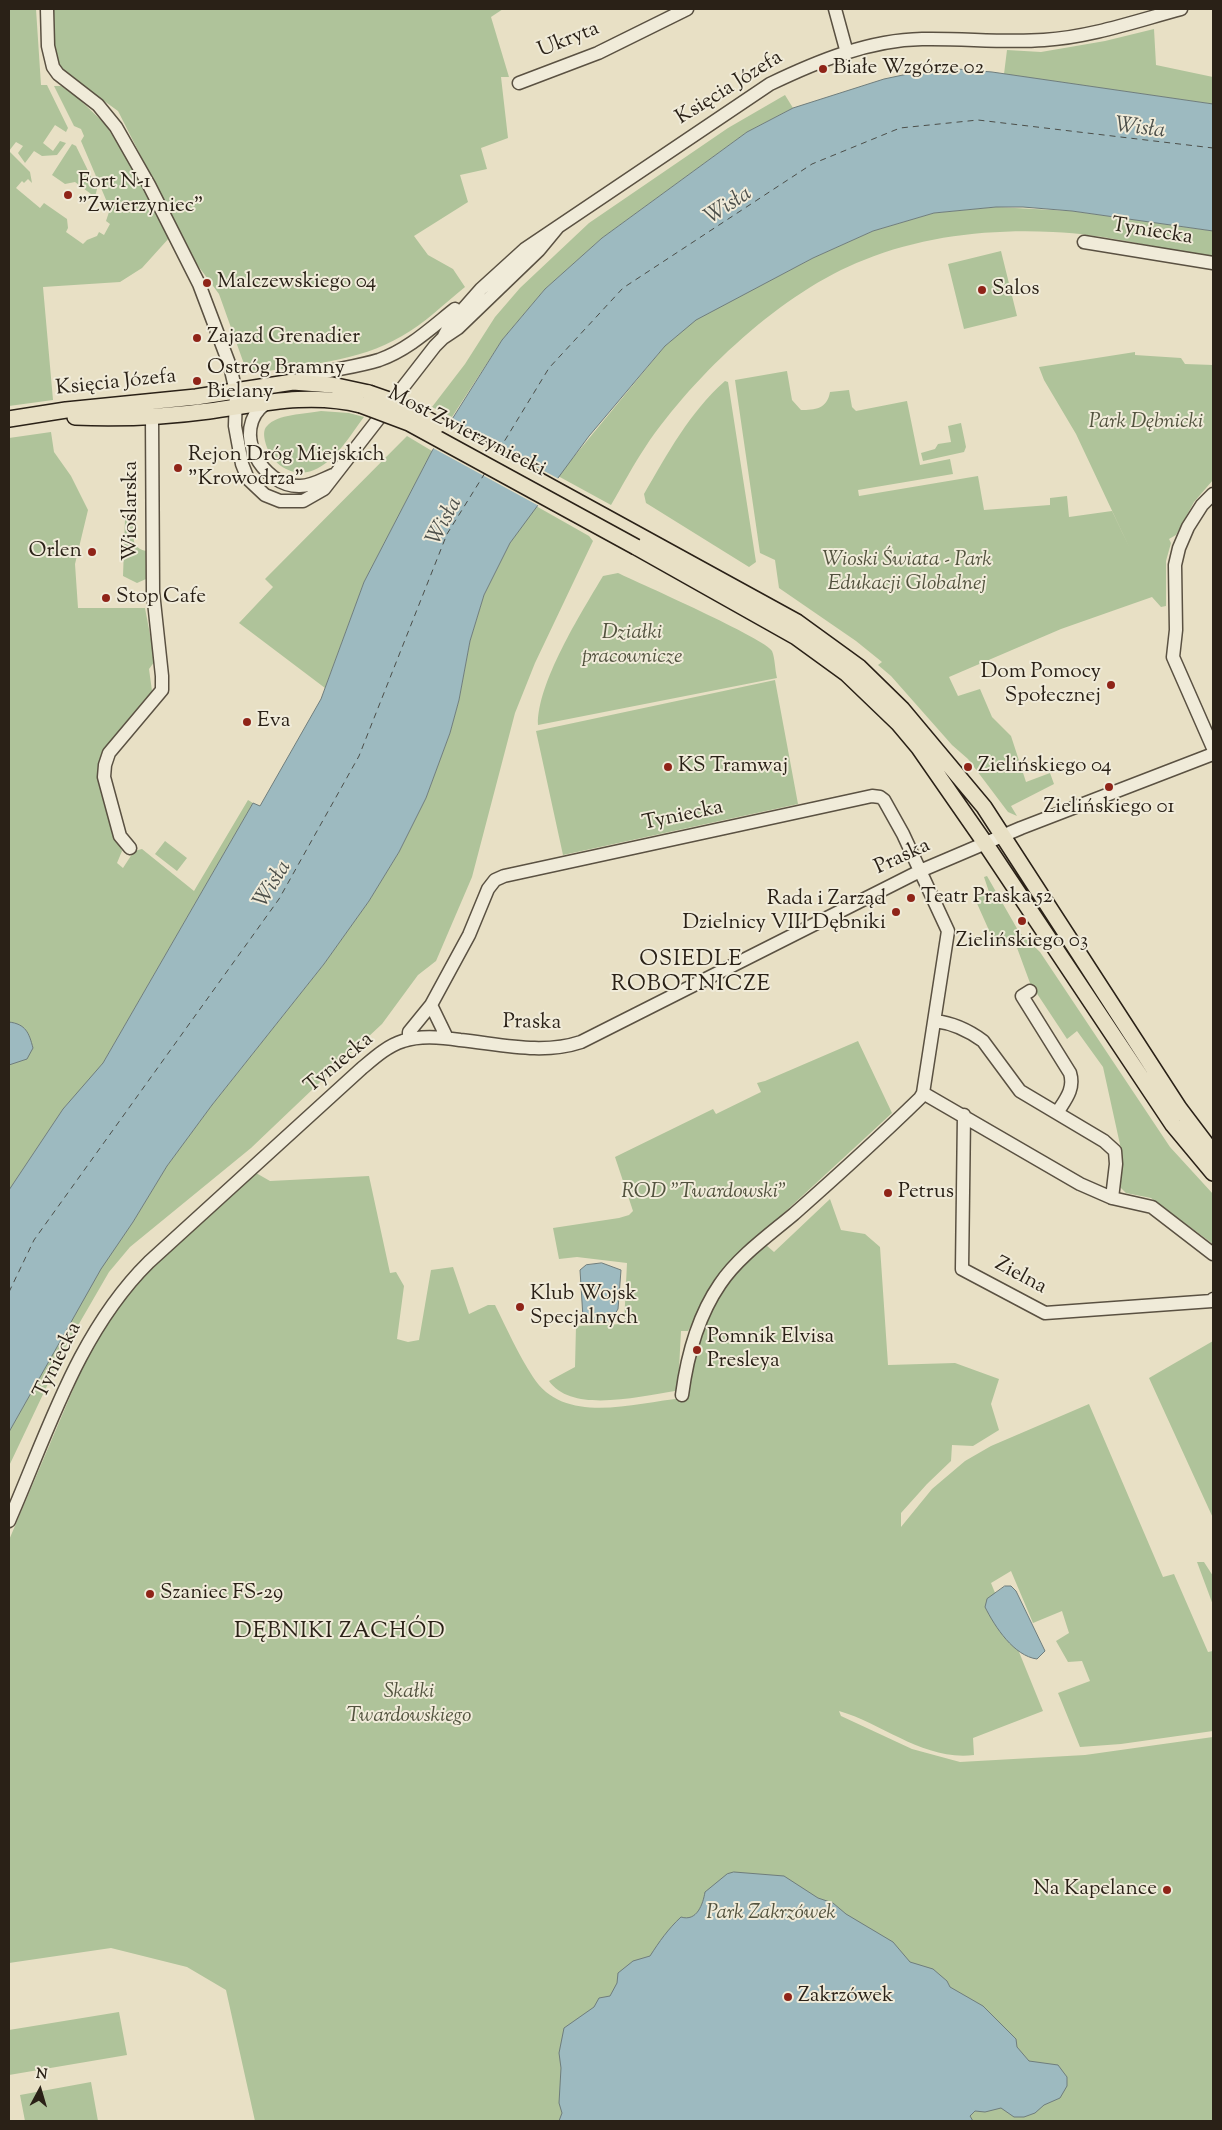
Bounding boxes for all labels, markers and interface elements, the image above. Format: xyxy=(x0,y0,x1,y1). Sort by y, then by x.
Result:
street label: Ukryta xyxy=(535,17,603,65)
street label: Księcia Józefa xyxy=(672,46,788,132)
place label: Białe Wzgórze 02 xyxy=(833,56,984,82)
marker: Białe Wzgórze 02 xyxy=(817,63,829,75)
water label: Wisła xyxy=(1113,114,1167,146)
place label: Fort N-1 "Zwierzyniec" xyxy=(78,170,203,220)
water label: Wisła xyxy=(701,182,757,232)
marker: Fort N-1 "Zwierzyniec" xyxy=(62,189,74,201)
street label: Tyniecka xyxy=(1110,214,1194,252)
place label: Malczewskiego 04 xyxy=(217,270,376,296)
marker: Malczewskiego 04 xyxy=(201,277,213,289)
place label: Salos xyxy=(992,277,1040,303)
marker: Salos xyxy=(976,284,988,296)
place label: Zajazd Grenadier xyxy=(207,325,360,351)
marker: Zajazd Grenadier xyxy=(191,332,203,344)
place label: Ostróg Bramny Bielany xyxy=(207,356,345,406)
street label: Księcia Józefa xyxy=(55,365,177,403)
marker: Ostróg Bramny Bielany xyxy=(191,375,203,387)
street label: Most Zwierzyniecki xyxy=(383,382,549,484)
park label: Park Dębnicki xyxy=(1089,410,1203,436)
place label: Rejon Dróg Miejskich "Krowodrza" xyxy=(188,443,385,493)
street label: Wioślarska xyxy=(119,461,145,561)
marker: Rejon Dróg Miejskich "Krowodrza" xyxy=(172,462,184,474)
water label: Wisła xyxy=(422,493,470,551)
place label: Orlen xyxy=(28,539,82,565)
marker: Orlen xyxy=(86,546,98,558)
park label: Wioski Świata - Park Edukacji Globalnej xyxy=(822,548,992,598)
place label: Stop Cafe xyxy=(116,585,206,611)
marker: Stop Cafe xyxy=(100,592,112,604)
park label: Działki pracownicze xyxy=(582,621,682,671)
place label: Dom Pomocy Społecznej xyxy=(981,660,1101,710)
marker: Dom Pomocy Społecznej xyxy=(1105,679,1117,691)
place label: Eva xyxy=(257,709,290,735)
marker: Eva xyxy=(241,716,253,728)
place label: KS Tramwaj xyxy=(678,754,788,780)
place label: Zielińskiego 04 xyxy=(978,754,1112,780)
marker: KS Tramwaj xyxy=(662,761,674,773)
marker: Zielińskiego 04 xyxy=(962,761,974,773)
marker: Zielińskiego 01 xyxy=(1103,781,1115,793)
place label: Zielińskiego 01 xyxy=(1043,795,1175,821)
street label: Tyniecka xyxy=(640,796,726,838)
street label: Praska xyxy=(871,834,935,882)
water label: Wisła xyxy=(249,857,299,913)
place label: Teatr Praska 52 xyxy=(921,885,1053,911)
place label: Rada i Zarząd Dzielnicy VIII Dębniki xyxy=(682,887,886,937)
marker: Teatr Praska 52 xyxy=(905,892,917,904)
marker: Rada i Zarząd Dzielnicy VIII Dębniki xyxy=(890,906,902,918)
marker: Zielińskiego 03 xyxy=(1016,915,1028,927)
place label: Zielińskiego 03 xyxy=(956,929,1088,955)
district label: OSIEDLE ROBOTNICZE xyxy=(610,948,772,999)
street label: Praska xyxy=(503,1011,561,1037)
street label: Tyniecka xyxy=(301,1028,379,1100)
park label: ROD "Twardowski" xyxy=(621,1180,787,1206)
place label: Petrus xyxy=(898,1180,954,1206)
marker: Petrus xyxy=(882,1187,894,1199)
street label: Zielna xyxy=(990,1253,1050,1301)
place label: Klub Wojsk Specjalnych xyxy=(530,1282,638,1332)
marker: Klub Wojsk Specjalnych xyxy=(514,1301,526,1313)
street label: Tyniecka xyxy=(30,1319,88,1403)
place label: Pomnik Elvisa Presleya xyxy=(707,1325,834,1375)
marker: Pomnik Elvisa Presleya xyxy=(691,1344,703,1356)
place label: Szaniec FS-29 xyxy=(160,1581,283,1607)
marker: Szaniec FS-29 xyxy=(144,1588,156,1600)
district label: DĘBNIKI ZACHÓD xyxy=(233,1620,447,1646)
park label: Skałki Twardowskiego xyxy=(347,1680,471,1730)
place label: Na Kapelance xyxy=(1033,1877,1157,1903)
marker: Na Kapelance xyxy=(1161,1884,1173,1896)
park label: Park Zakrzówek xyxy=(706,1901,836,1927)
place label: Zakrzówek xyxy=(798,1984,893,2010)
marker: Zakrzówek xyxy=(782,1991,794,2003)
north arrow xyxy=(15,2065,65,2115)
text: N xyxy=(35,2065,48,2086)

